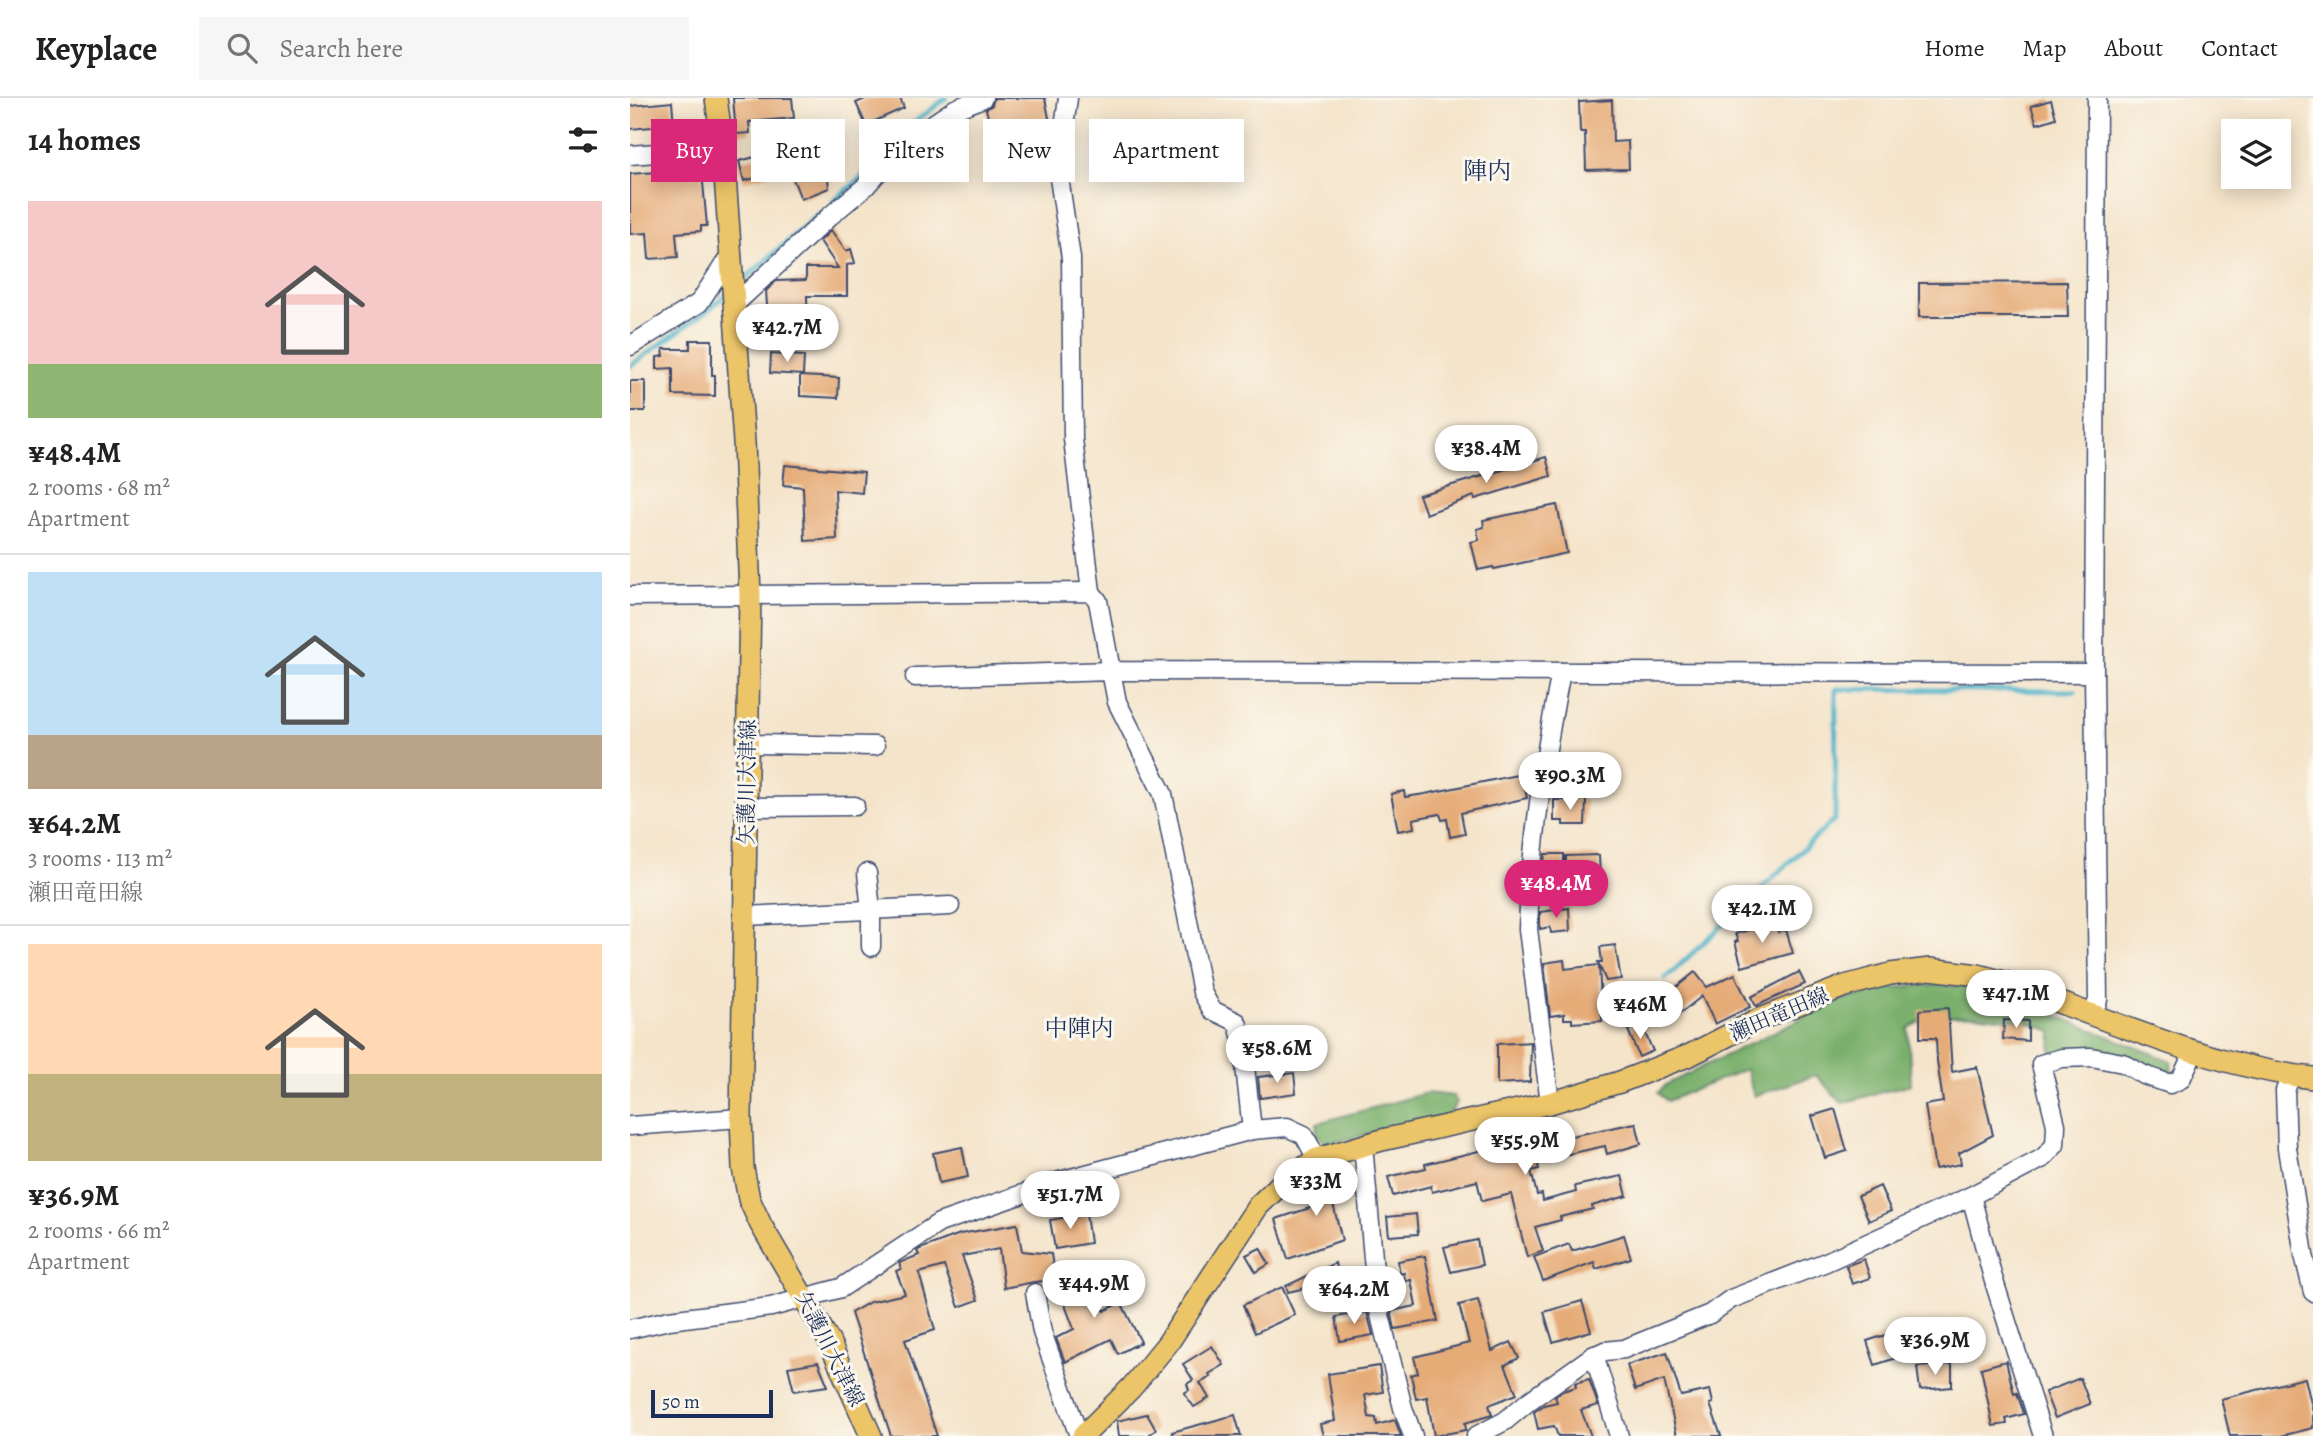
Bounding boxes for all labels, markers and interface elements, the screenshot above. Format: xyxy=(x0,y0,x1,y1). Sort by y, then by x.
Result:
search box xyxy=(199,17,689,80)
text: Keyplace xyxy=(35,26,157,71)
icon: search xyxy=(223,29,261,67)
text: Search here xyxy=(279,31,403,66)
text: Home xyxy=(1924,32,1985,64)
text: Map xyxy=(2023,32,2067,64)
text: About xyxy=(2105,32,2163,64)
text: Contact xyxy=(2201,32,2278,64)
chip: Buy xyxy=(651,119,737,182)
chip: Rent xyxy=(751,119,845,182)
chip: Filters xyxy=(859,119,969,182)
chip: New xyxy=(983,119,1075,182)
chip: Apartment xyxy=(1089,119,1244,182)
map controls xyxy=(2221,119,2291,189)
button: layers xyxy=(2221,119,2291,189)
text: 14 homes xyxy=(28,120,141,160)
icon: filters xyxy=(564,121,602,159)
district label: 陣内 xyxy=(1463,155,1511,187)
icon: home xyxy=(252,247,378,373)
pin: ¥42.7M xyxy=(730,304,844,364)
text: ¥42.7M xyxy=(752,311,822,342)
pin: ¥38.4M xyxy=(1429,426,1543,485)
text: ¥48.4M xyxy=(28,432,121,472)
text: ¥38.4M xyxy=(1451,432,1521,463)
text: 2 rooms · 68 m² xyxy=(28,472,170,503)
text: Apartment xyxy=(28,503,130,534)
icon: home xyxy=(252,617,378,743)
street label: 矢護川大津線 xyxy=(732,719,762,845)
pin: ¥90.3M xyxy=(1513,752,1627,812)
text: ¥90.3M xyxy=(1535,759,1605,790)
text: ¥64.2M xyxy=(28,803,121,843)
text: 3 rooms · 113 m² xyxy=(28,843,172,874)
pin: ¥48.4M xyxy=(1499,860,1613,920)
text: ¥48.4M xyxy=(1520,867,1592,898)
text: 瀬田竜田線 xyxy=(28,877,143,908)
pin: ¥42.1M xyxy=(1705,886,1819,945)
text: ¥42.1M xyxy=(1727,892,1797,923)
pin: ¥47.1M xyxy=(1959,970,2073,1030)
text: ¥47.1M xyxy=(1982,977,2050,1008)
street label: 瀬田竜田線 xyxy=(1725,981,1833,1047)
pin: ¥46M xyxy=(1599,982,1681,1041)
text: ¥46M xyxy=(1613,988,1667,1019)
icon: home xyxy=(252,990,378,1116)
district label: 中陣内 xyxy=(1045,1013,1114,1044)
pin: ¥58.6M xyxy=(1220,1026,1334,1085)
text: ¥58.6M xyxy=(1242,1032,1312,1063)
pin: ¥55.9M xyxy=(1468,1118,1582,1177)
text: ¥55.9M xyxy=(1490,1124,1560,1155)
pin: ¥33M xyxy=(1275,1158,1357,1218)
text: ¥33M xyxy=(1290,1165,1342,1196)
pin: ¥51.7M xyxy=(1013,1172,1127,1231)
text: ¥36.9M xyxy=(28,1175,120,1215)
text: ¥51.7M xyxy=(1037,1178,1103,1209)
text: 2 rooms · 66 m² xyxy=(28,1215,170,1246)
text: Apartment xyxy=(28,1246,130,1277)
pin: ¥44.9M xyxy=(1037,1260,1151,1320)
pin: ¥64.2M xyxy=(1297,1266,1411,1326)
text: ¥44.9M xyxy=(1058,1267,1130,1298)
text: ¥64.2M xyxy=(1318,1273,1390,1304)
street label: 矢護川大津線 xyxy=(789,1287,871,1411)
pin: ¥36.9M xyxy=(1878,1318,1992,1377)
text: ¥36.9M xyxy=(1900,1324,1970,1355)
scale bar xyxy=(651,1387,774,1419)
text: 50 m xyxy=(662,1389,700,1415)

